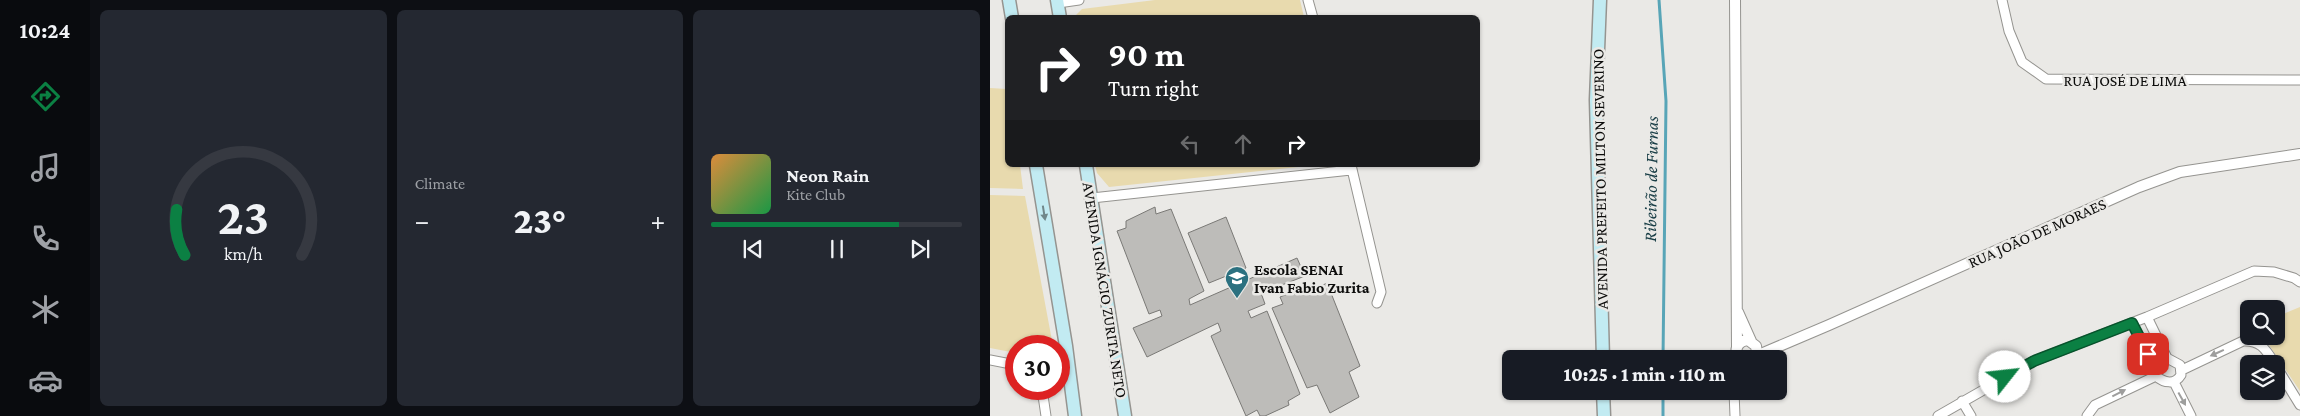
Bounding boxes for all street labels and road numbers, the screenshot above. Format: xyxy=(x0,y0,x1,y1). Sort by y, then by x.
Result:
street label: AVENIDA PREFEITO MILTON SEVERINO xyxy=(1589,49,1611,309)
street label: RUA JOSÉ DE LIMA xyxy=(2063,72,2187,90)
street label: AVENIDA IGNÁCIO ZURITA NETO xyxy=(1080,181,1130,399)
street label: RUA JOÃO DE MORAES xyxy=(1965,195,2109,272)

